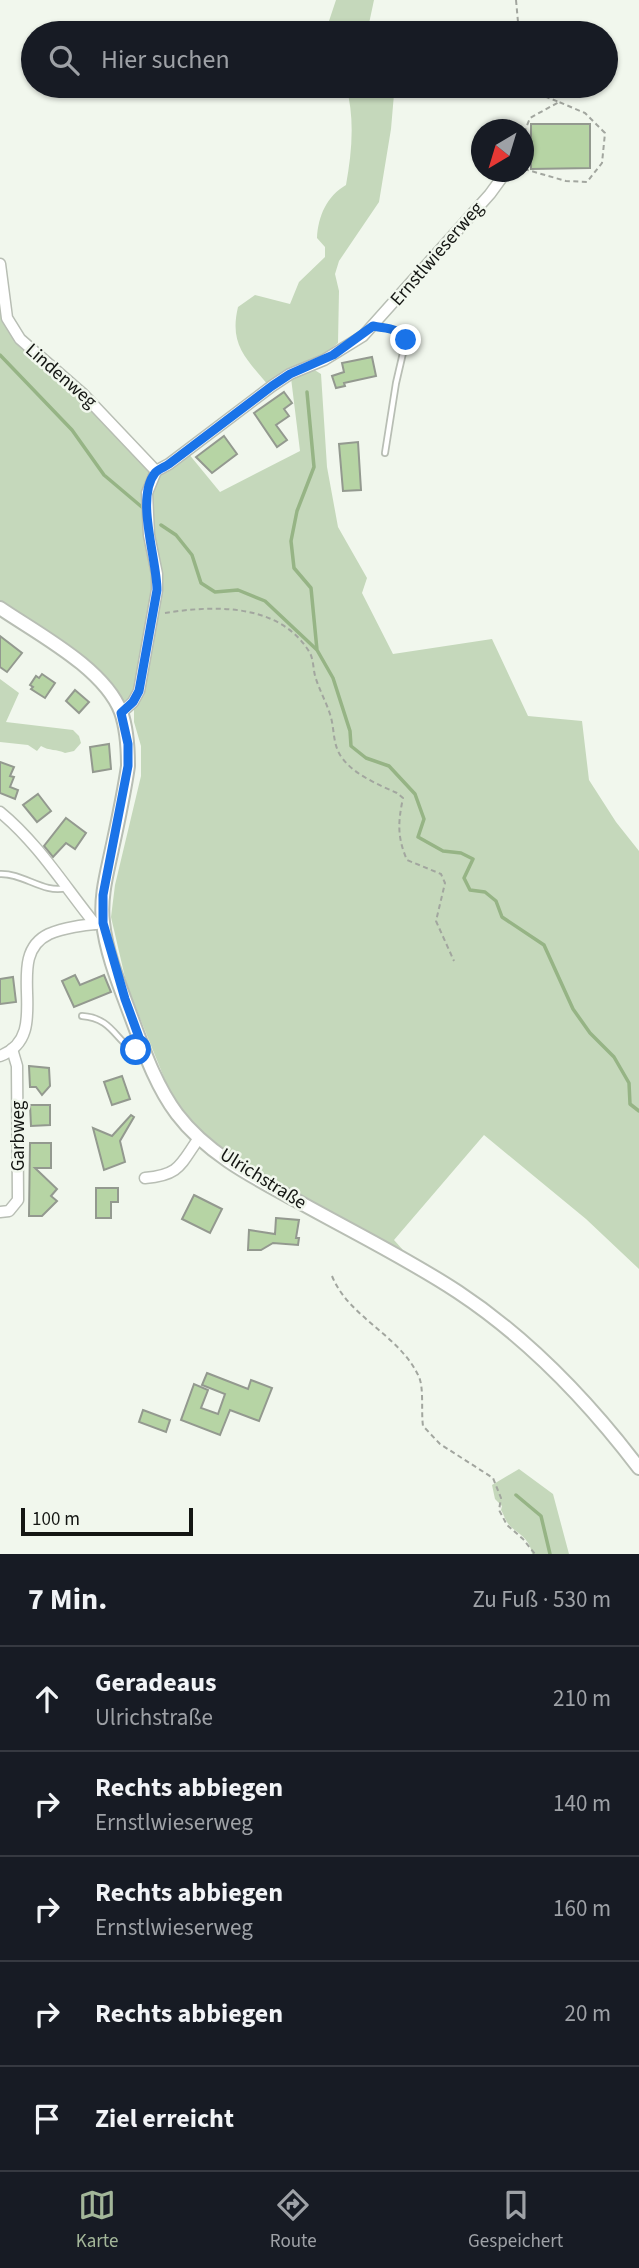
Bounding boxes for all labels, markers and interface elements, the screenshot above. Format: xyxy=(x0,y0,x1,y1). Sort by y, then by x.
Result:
search box xyxy=(21,21,618,98)
icon: search xyxy=(45,41,83,79)
text: Hier suchen xyxy=(101,41,230,78)
north arrow xyxy=(471,119,534,182)
street label: Ernstlwieserweg xyxy=(384,196,490,312)
route end xyxy=(390,324,421,355)
street label: Lindenweg xyxy=(19,337,103,415)
route start xyxy=(120,1034,151,1065)
street label: Garbweg xyxy=(5,1100,32,1171)
street label: Ulrichstraße xyxy=(215,1142,311,1216)
scale bar xyxy=(21,1505,192,1537)
text: 100 m xyxy=(32,1506,80,1533)
text: 7 Min. xyxy=(28,1578,107,1621)
text: Zu Fuß · 530 m xyxy=(472,1583,611,1616)
text: Geradeaus xyxy=(95,1664,216,1701)
icon: ahead xyxy=(28,1680,66,1718)
text: 210 m xyxy=(553,1682,611,1715)
text: Ulrichstraße xyxy=(95,1701,213,1734)
text: Rechts abbiegen xyxy=(95,1769,283,1806)
icon: right xyxy=(28,1785,66,1823)
text: 140 m xyxy=(553,1787,611,1820)
text: Ernstlwieserweg xyxy=(95,1806,253,1839)
text: Rechts abbiegen xyxy=(95,1874,283,1911)
icon: right xyxy=(28,1890,66,1928)
text: 160 m xyxy=(553,1892,611,1925)
text: Ernstlwieserweg xyxy=(95,1911,253,1944)
icon: right xyxy=(28,1995,66,2033)
text: Rechts abbiegen xyxy=(95,1995,283,2032)
text: 20 m xyxy=(564,1997,611,2030)
icon: arrive xyxy=(28,2100,66,2138)
text: Ziel erreicht xyxy=(95,2100,234,2137)
tab: Karte xyxy=(76,2186,118,2255)
tab: Route xyxy=(270,2186,317,2255)
tab: Gespeichert xyxy=(468,2186,563,2255)

